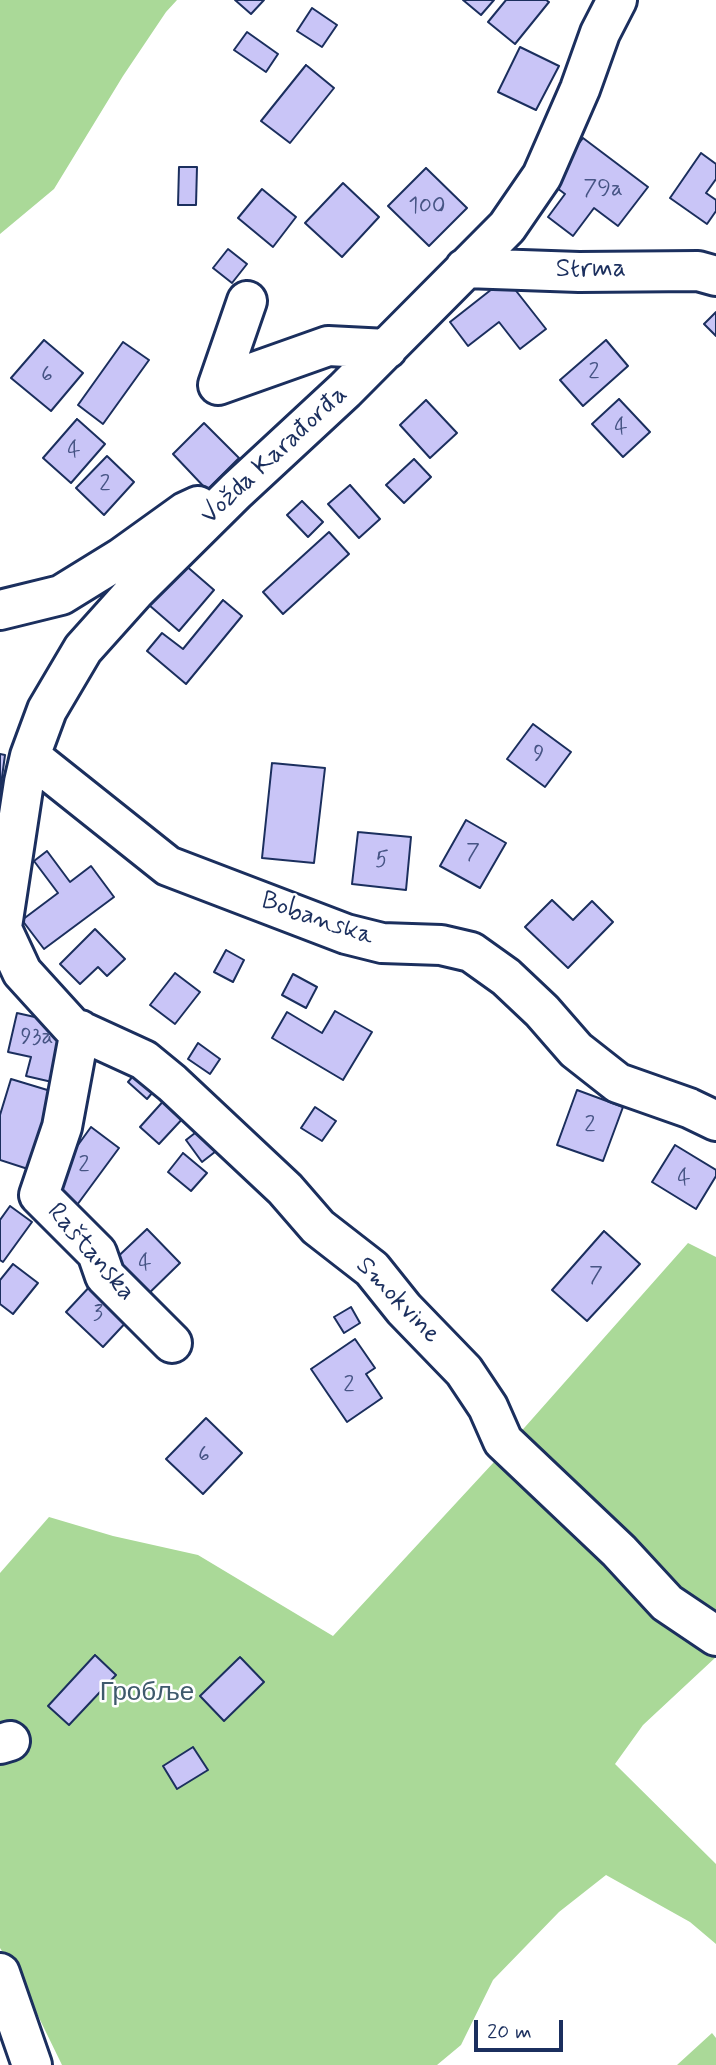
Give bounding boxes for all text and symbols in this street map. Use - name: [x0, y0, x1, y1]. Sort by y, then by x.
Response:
- house number: 79a: [583, 176, 623, 204]
- house number: 100: [408, 193, 446, 221]
- street label: Strma: [556, 255, 626, 287]
- house number: 2: [588, 359, 600, 387]
- house number: 6: [41, 362, 53, 390]
- street label: Vožda Karađorđa: [195, 380, 355, 532]
- house number: 4: [614, 414, 628, 442]
- house number: 4: [67, 437, 81, 465]
- house number: 2: [99, 471, 111, 499]
- house number: 9: [533, 741, 545, 769]
- house number: 7: [466, 840, 480, 868]
- house number: 5: [375, 847, 389, 875]
- street label: Bobanska: [257, 886, 377, 954]
- house number: 93a: [21, 1024, 53, 1052]
- house number: 2: [584, 1112, 596, 1140]
- house number: 2: [78, 1152, 90, 1180]
- house number: 4: [677, 1165, 691, 1193]
- street label: Raštanska: [39, 1198, 141, 1308]
- house number: 4: [138, 1250, 152, 1278]
- street label: Smokvine: [348, 1251, 446, 1351]
- house number: 7: [589, 1263, 603, 1291]
- house number: 3: [93, 1301, 103, 1329]
- house number: 2: [343, 1372, 355, 1400]
- house number: 6: [198, 1442, 210, 1470]
- park label: Гробље: [100, 1679, 194, 1711]
- scale bar: [478, 2006, 567, 2050]
- text: 20 m: [487, 2018, 532, 2046]

